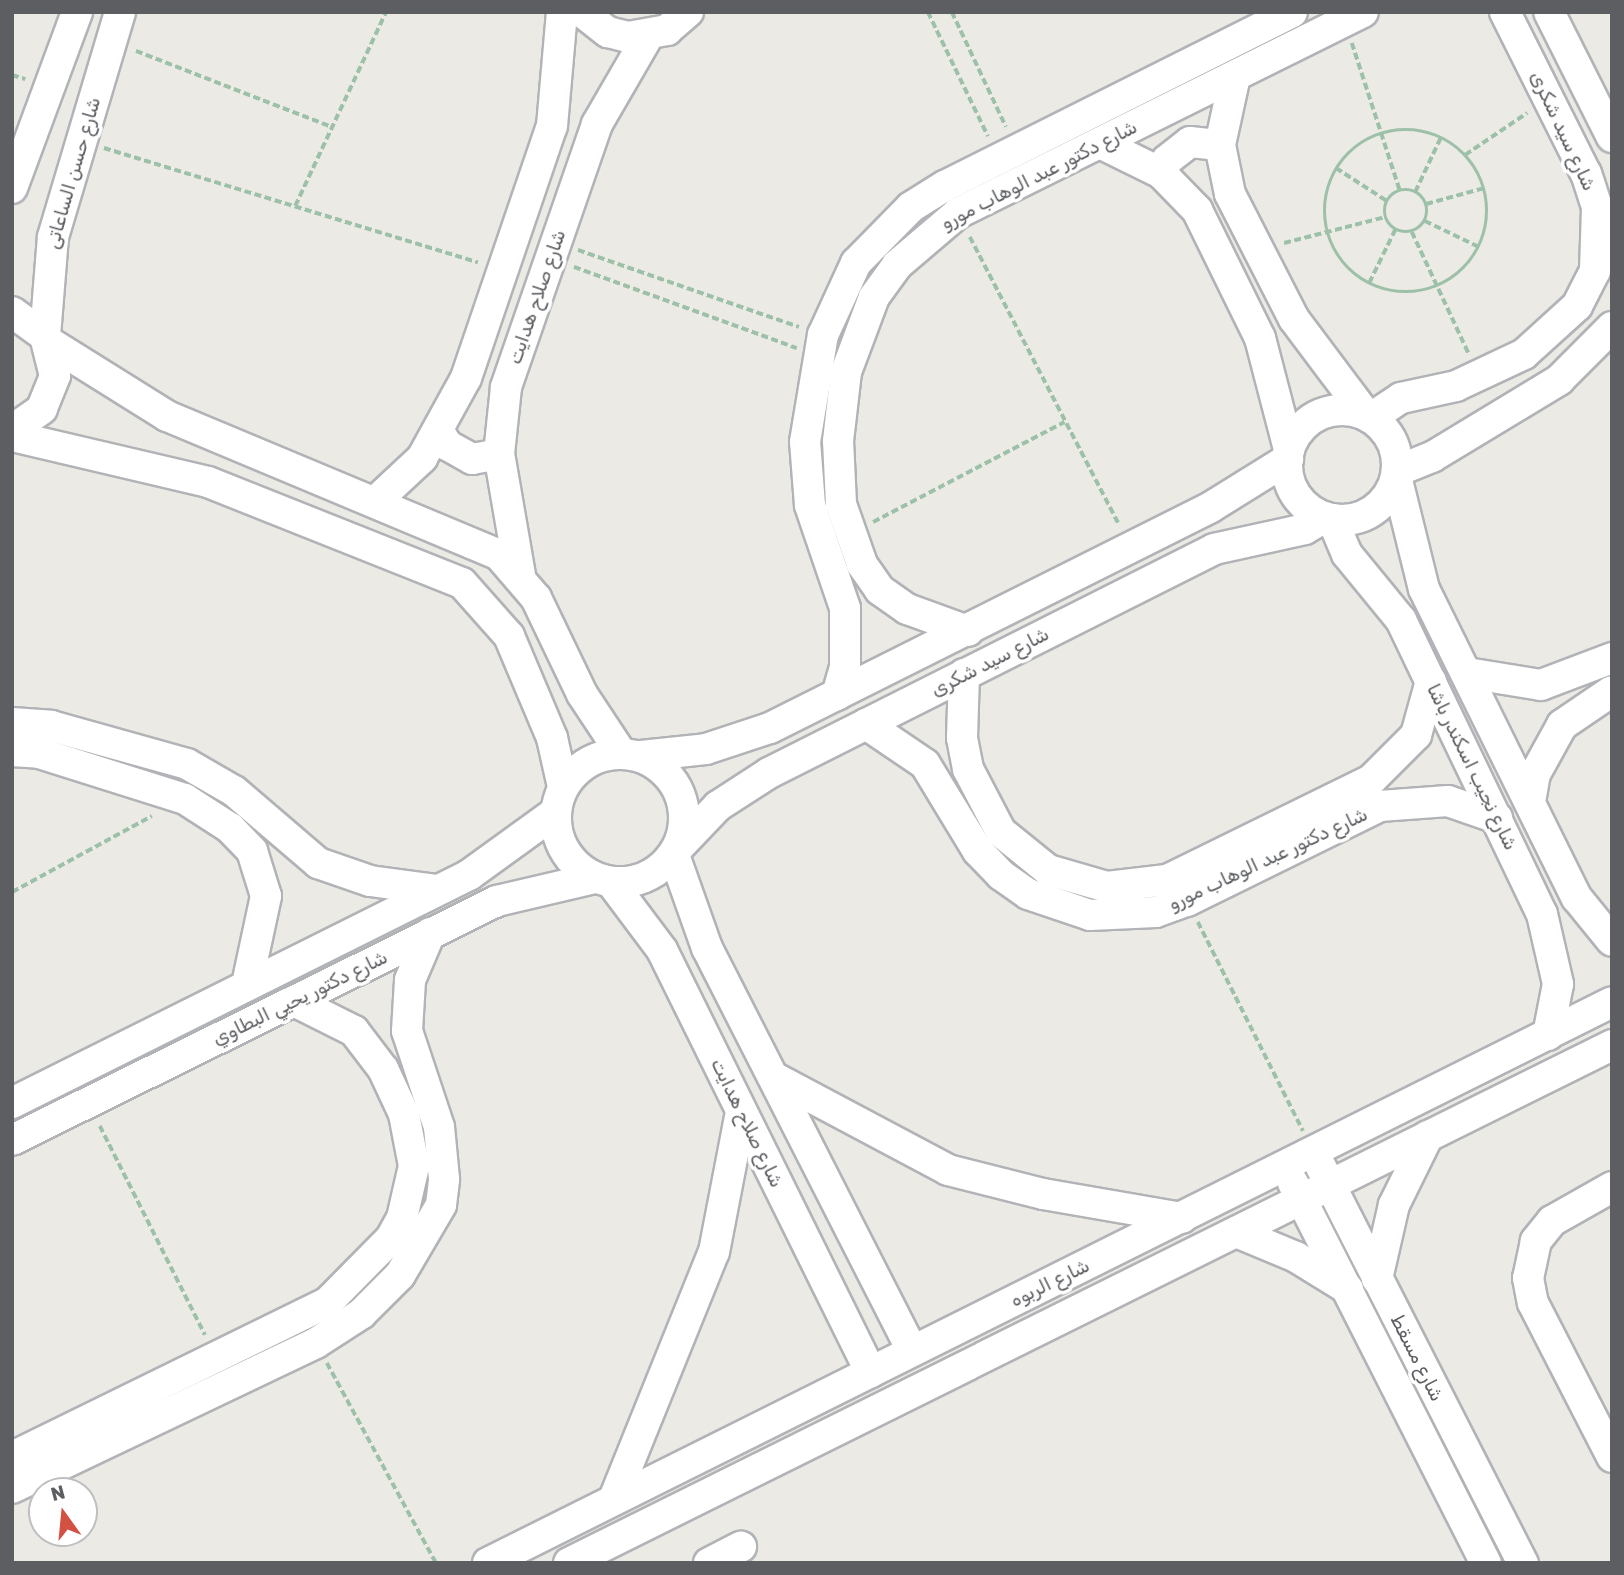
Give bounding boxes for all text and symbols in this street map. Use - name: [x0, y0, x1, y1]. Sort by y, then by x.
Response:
- street label: شارع سيد شكرى: [1525, 67, 1601, 195]
- street label: شارع حسن الساعاتى: [40, 95, 106, 251]
- street label: شارع دكتور عبد الوهاب مورو: [937, 116, 1141, 234]
- street label: شارع صلاح هدايت: [503, 227, 571, 367]
- street label: شارع سيد شكرى: [927, 622, 1053, 702]
- street label: شارع نجيب اسكندر باشا: [1422, 680, 1522, 854]
- street label: شارع دكتور عبد الوهاب مورو: [1165, 803, 1371, 915]
- street label: شارع دكتور يحيي البطاوي: [209, 946, 391, 1050]
- street label: شارع صلاح هدايت: [706, 1055, 788, 1191]
- street label: شارع الربوه: [1007, 1254, 1093, 1312]
- street label: شارع مسقط: [1385, 1311, 1449, 1405]
- north arrow: [28, 1477, 98, 1547]
- text: N: [48, 1480, 68, 1506]

